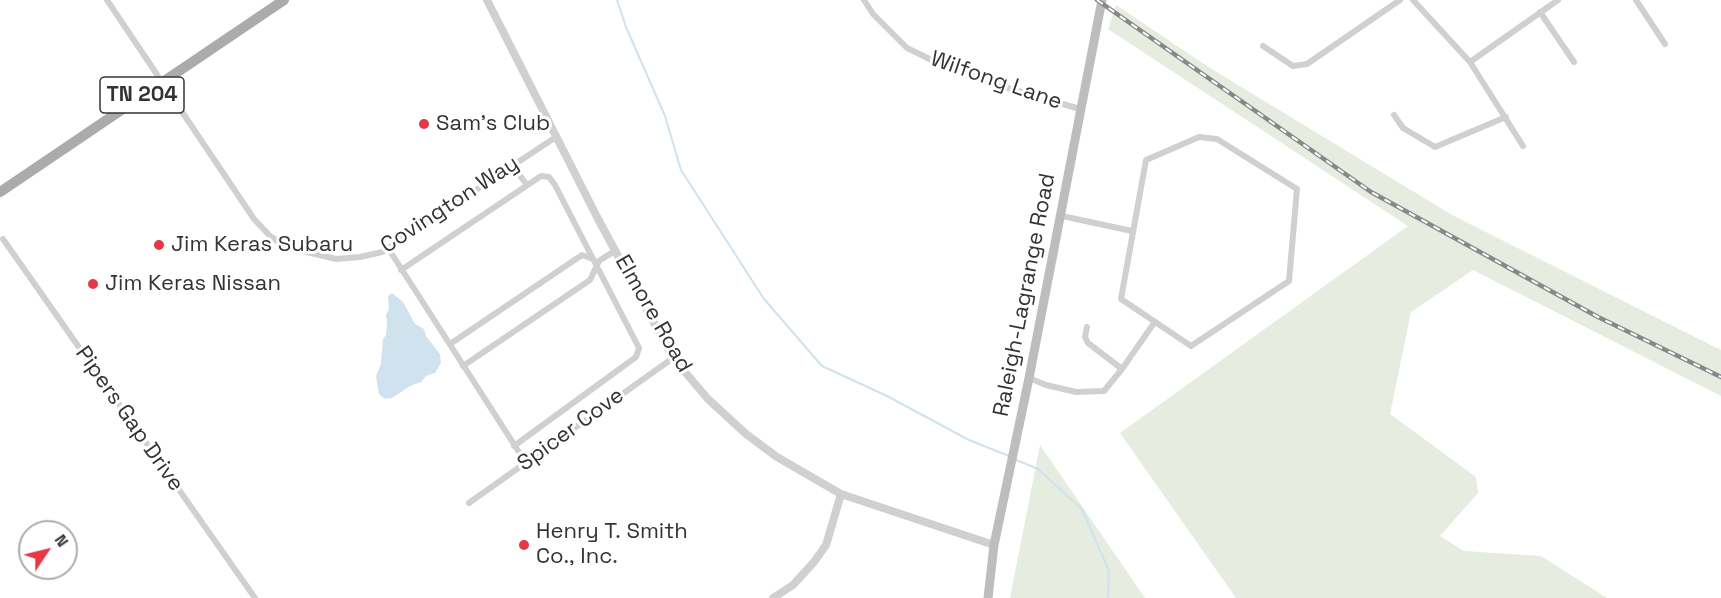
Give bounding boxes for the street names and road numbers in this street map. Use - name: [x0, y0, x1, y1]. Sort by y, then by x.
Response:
- street label: Wilfong Lane: [927, 46, 1065, 116]
- road number: TN 204: [100, 77, 184, 113]
- street label: Covington Way: [376, 151, 524, 259]
- street label: Raleigh-Lagrange Road: [988, 171, 1062, 419]
- street label: Elmore Road: [609, 251, 697, 377]
- street label: Pipers Gap Drive: [69, 341, 189, 497]
- street label: Spicer Cove: [513, 383, 629, 477]

